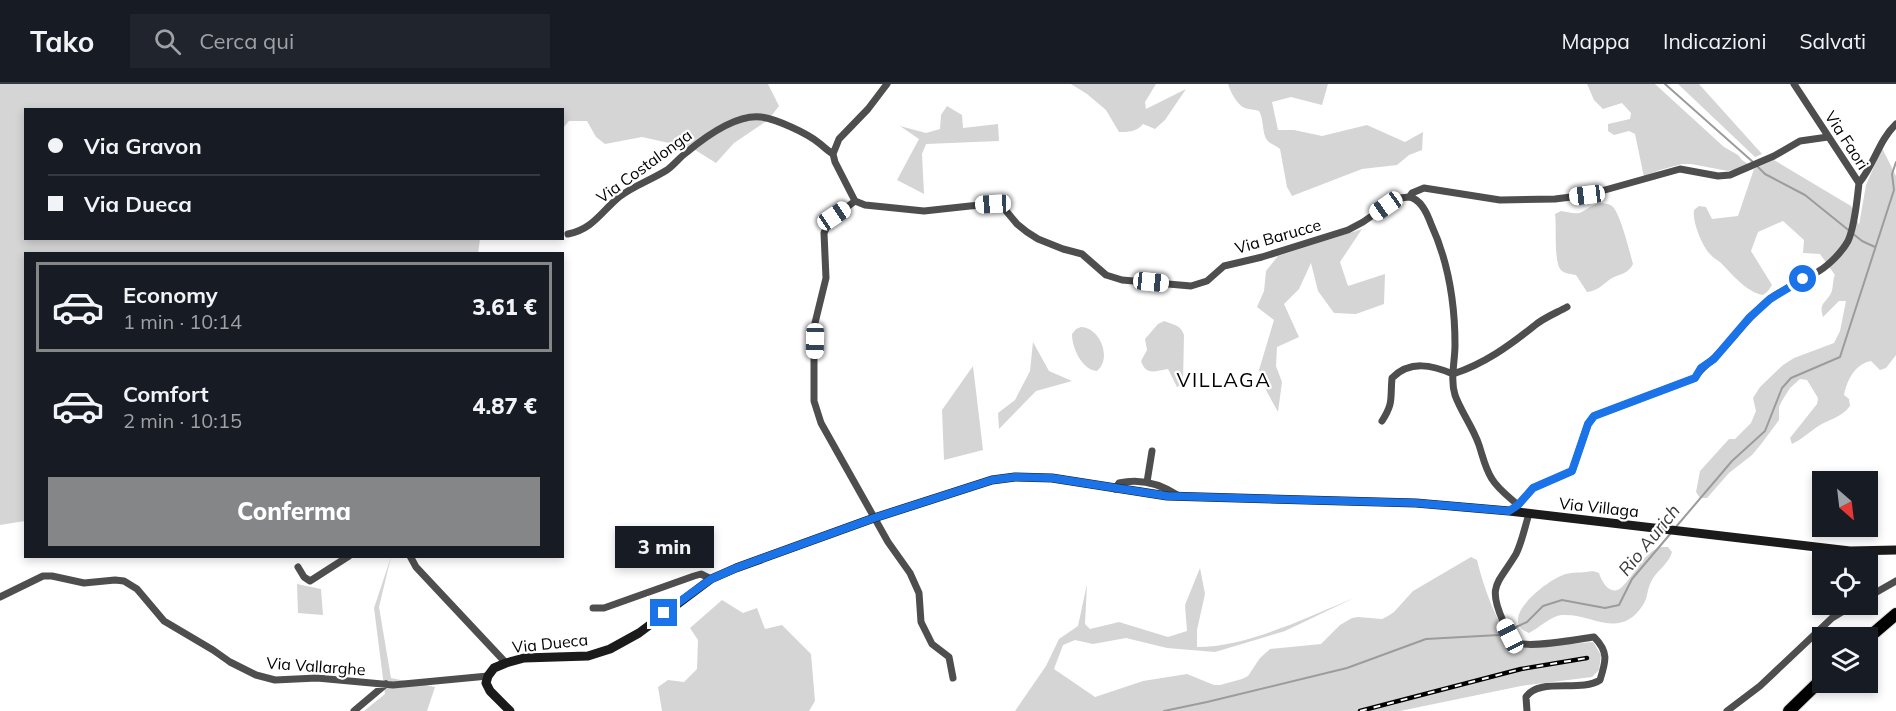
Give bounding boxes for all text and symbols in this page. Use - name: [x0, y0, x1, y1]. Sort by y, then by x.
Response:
- search box: [130, 14, 550, 68]
- text: Tako: [30, 24, 94, 59]
- icon: search: [151, 25, 184, 58]
- text: Cerca qui: [199, 27, 294, 55]
- text: Mappa: [1562, 28, 1630, 54]
- text: Indicazioni: [1663, 28, 1766, 54]
- text: Salvati: [1799, 28, 1866, 54]
- street label: Via Faori: [1821, 107, 1873, 173]
- street label: Via Costalonga: [592, 125, 696, 207]
- text: Via Gravon: [84, 132, 202, 160]
- car: [1568, 184, 1606, 206]
- car: [1366, 188, 1406, 224]
- text: Via Dueca: [84, 190, 192, 218]
- car: [975, 194, 1011, 214]
- car: [814, 198, 854, 234]
- street label: Via Barucce: [1233, 214, 1323, 258]
- route start: [1789, 265, 1816, 292]
- car: [1132, 271, 1170, 293]
- icon: car: [51, 280, 105, 334]
- text: Economy: [123, 281, 218, 309]
- text: 3.61 €: [472, 293, 537, 321]
- text: 1 min · 10:14: [123, 309, 242, 334]
- car: [806, 323, 824, 359]
- district label: VILLAGA: [1177, 367, 1271, 392]
- icon: car: [51, 379, 105, 433]
- text: Comfort: [123, 380, 209, 408]
- text: 4.87 €: [472, 392, 537, 420]
- text: 2 min · 10:15: [123, 408, 242, 433]
- north arrow: [1812, 471, 1878, 537]
- map controls: [1812, 471, 1878, 693]
- button: Conferma: [48, 477, 540, 546]
- street label: Via Villaga: [1558, 493, 1640, 521]
- water label: Rio Aurich: [1613, 499, 1685, 581]
- callout: 3 min: [614, 526, 714, 568]
- text: 3 min: [638, 534, 691, 559]
- button: locate: [1812, 549, 1878, 615]
- route end: [650, 599, 677, 626]
- car: [1494, 616, 1526, 656]
- button: layers: [1812, 627, 1878, 693]
- street label: Via Dueca: [511, 629, 589, 657]
- street label: Via Vallarghe: [266, 653, 366, 679]

